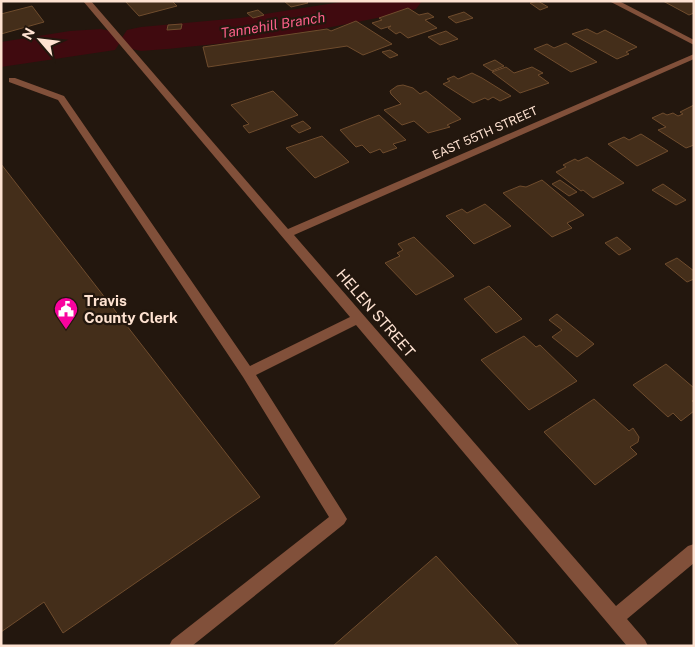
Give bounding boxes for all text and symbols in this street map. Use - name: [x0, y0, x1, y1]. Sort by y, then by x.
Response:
- water label: Tannehill Branch: [220, 9, 326, 41]
- north arrow: [15, 15, 65, 65]
- text: N: [19, 25, 38, 42]
- street label: EAST 55TH STREET: [430, 104, 540, 162]
- street label: HELEN STREET: [333, 266, 419, 360]
- place label: Travis County Clerk: [84, 292, 178, 326]
- public building icon: Travis County Clerk: [53, 296, 79, 330]

